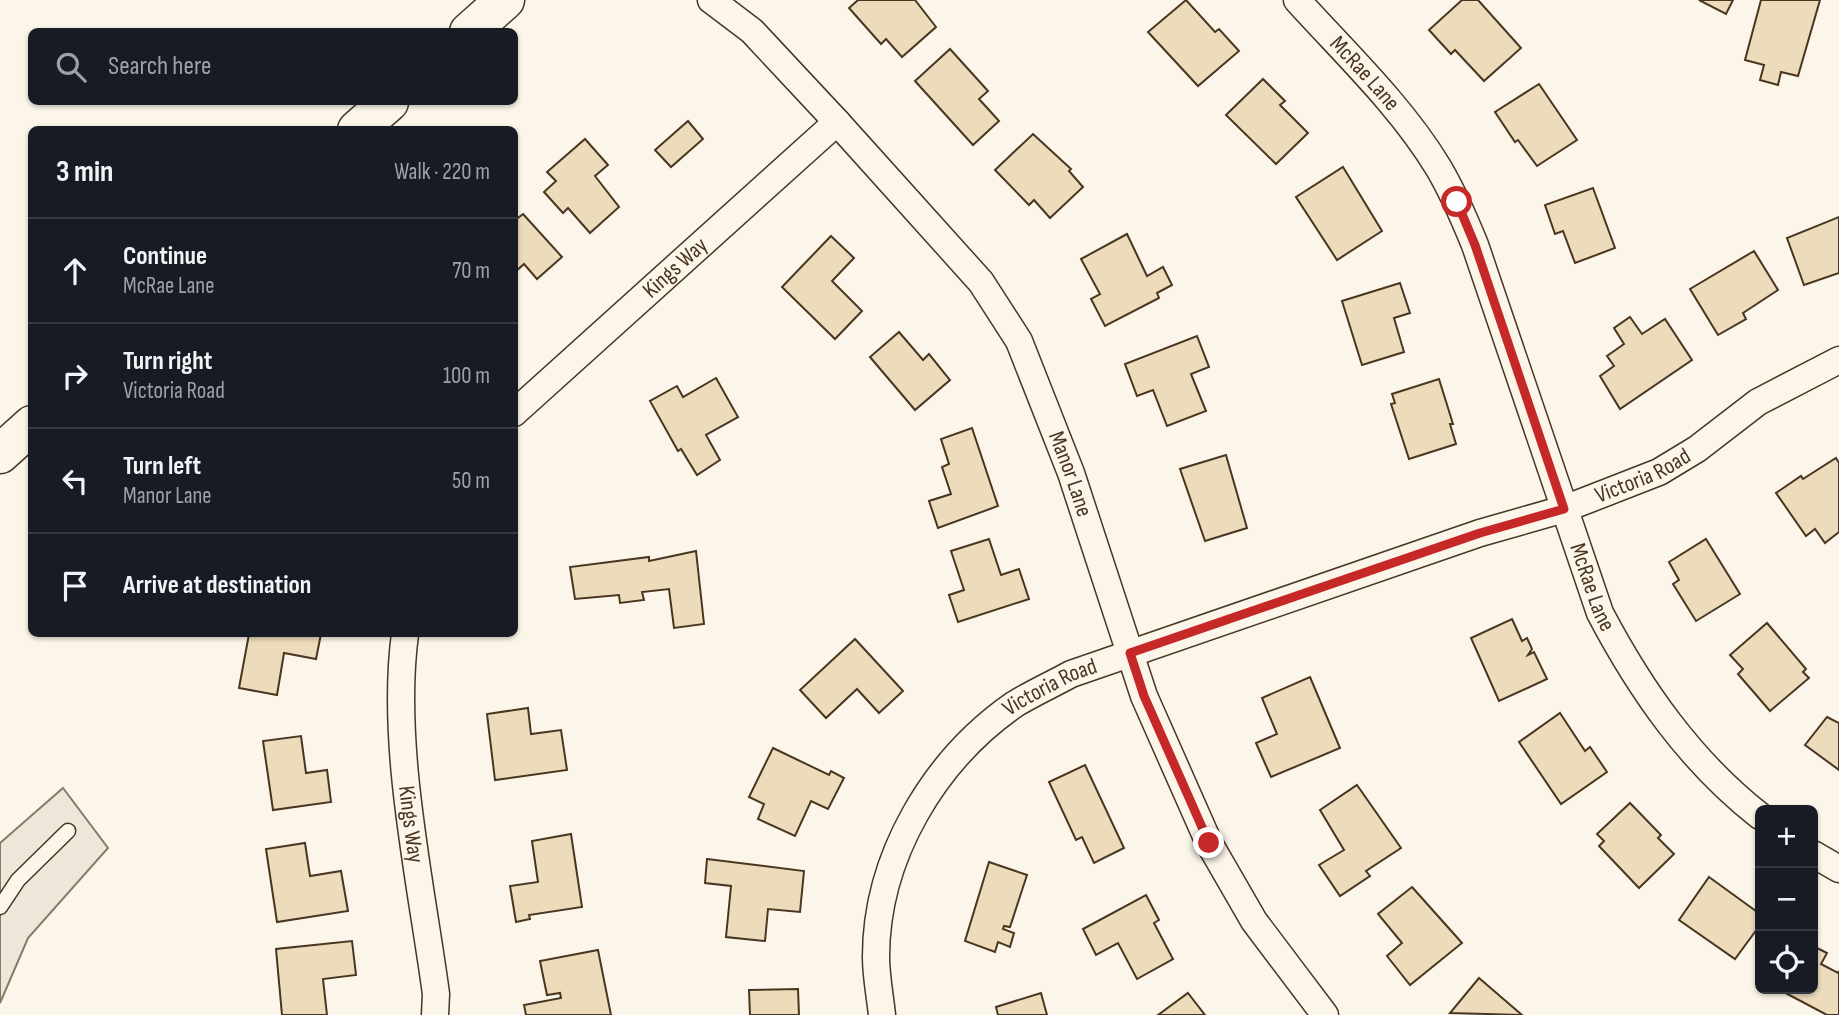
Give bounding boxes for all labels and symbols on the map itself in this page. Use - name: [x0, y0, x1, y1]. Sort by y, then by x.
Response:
- street label: McRae Lane: [1324, 30, 1406, 117]
- route start: [1441, 186, 1472, 217]
- street label: Kings Way: [637, 231, 714, 304]
- street label: Manor Lane: [1042, 427, 1098, 520]
- street label: Victoria Road: [1591, 442, 1696, 510]
- street label: McRae Lane: [1563, 540, 1621, 636]
- street label: Victoria Road: [997, 652, 1100, 722]
- street label: Kings Way: [392, 784, 430, 865]
- route end: [1193, 827, 1224, 858]

